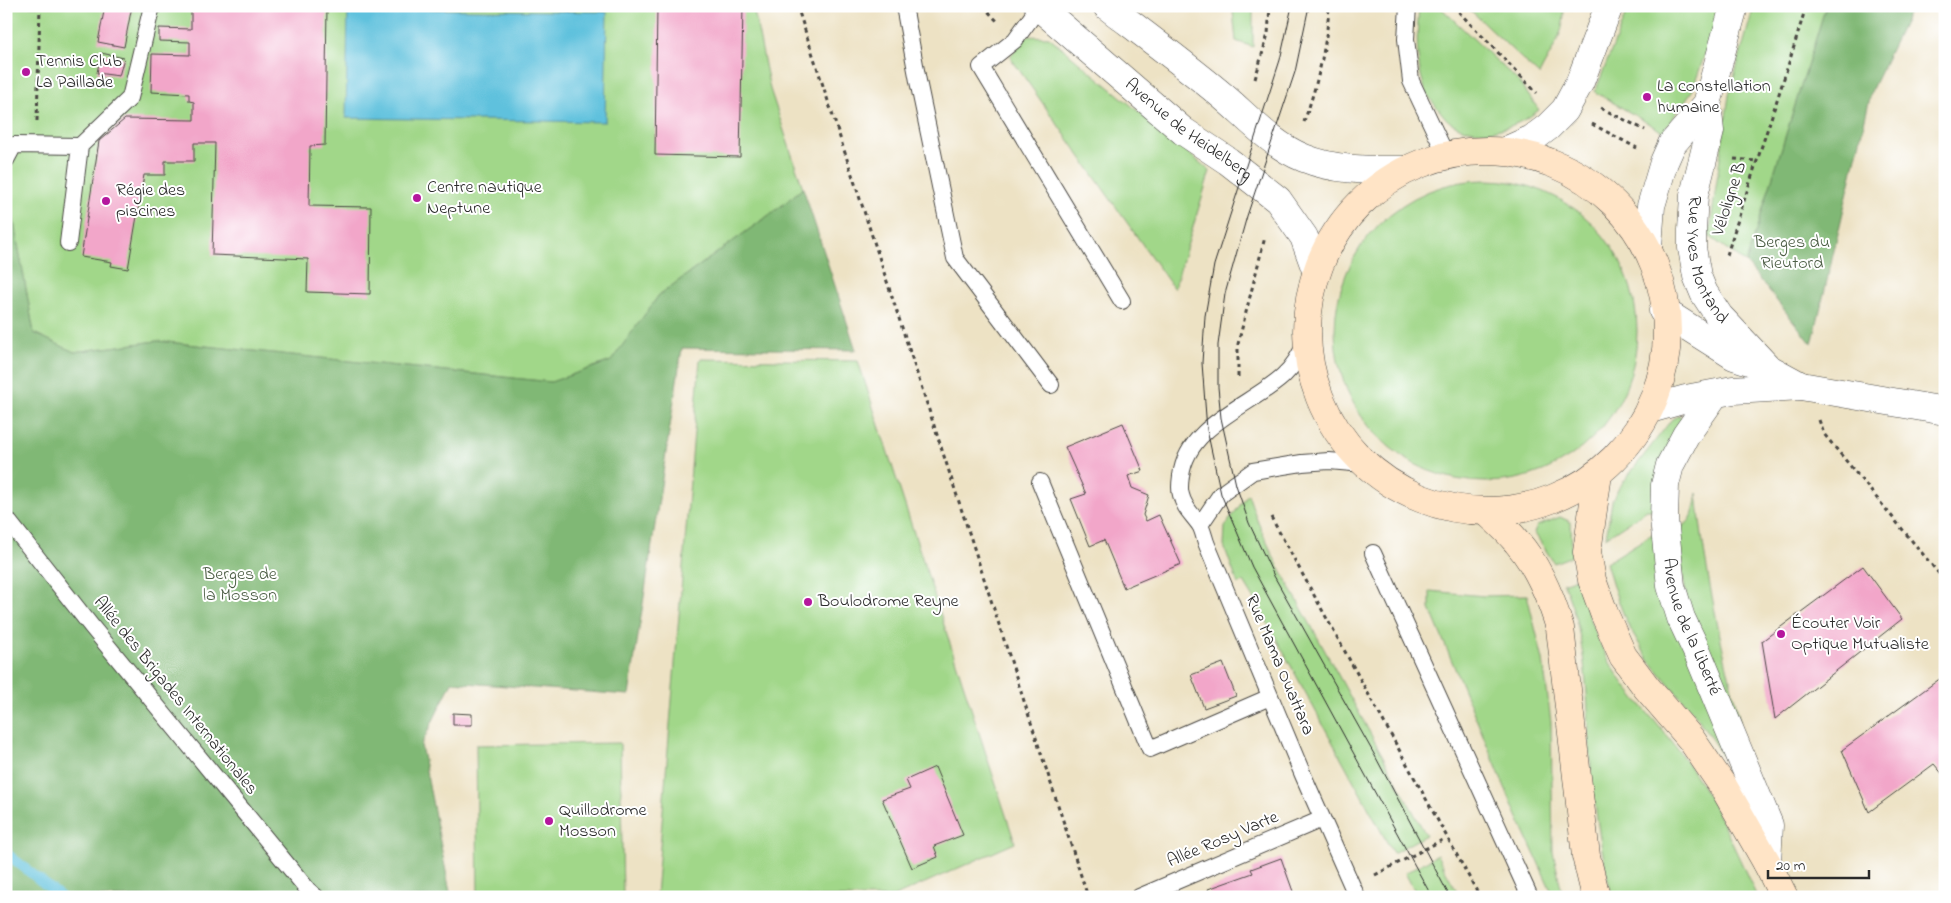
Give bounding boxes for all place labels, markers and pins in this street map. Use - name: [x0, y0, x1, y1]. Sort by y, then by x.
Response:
- place label: Tennis Club La Paillade: [36, 49, 122, 96]
- marker: Tennis Club La Paillade: [20, 66, 32, 78]
- place label: La constellation humaine: [1657, 74, 1771, 121]
- marker: La constellation humaine: [1641, 91, 1653, 103]
- place label: Centre nautique Neptune: [427, 175, 543, 222]
- place label: Régie des piscines: [116, 178, 185, 225]
- marker: Centre nautique Neptune: [411, 192, 423, 204]
- marker: Régie des piscines: [100, 195, 112, 207]
- place label: Boulodrome Reyne: [817, 589, 960, 615]
- marker: Boulodrome Reyne: [802, 596, 814, 608]
- place label: Écouter Voir Optique Mutualiste: [1791, 611, 1930, 658]
- marker: Écouter Voir Optique Mutualiste: [1775, 628, 1787, 640]
- place label: Quillodrome Mosson: [559, 798, 647, 845]
- marker: Quillodrome Mosson: [543, 815, 555, 827]

